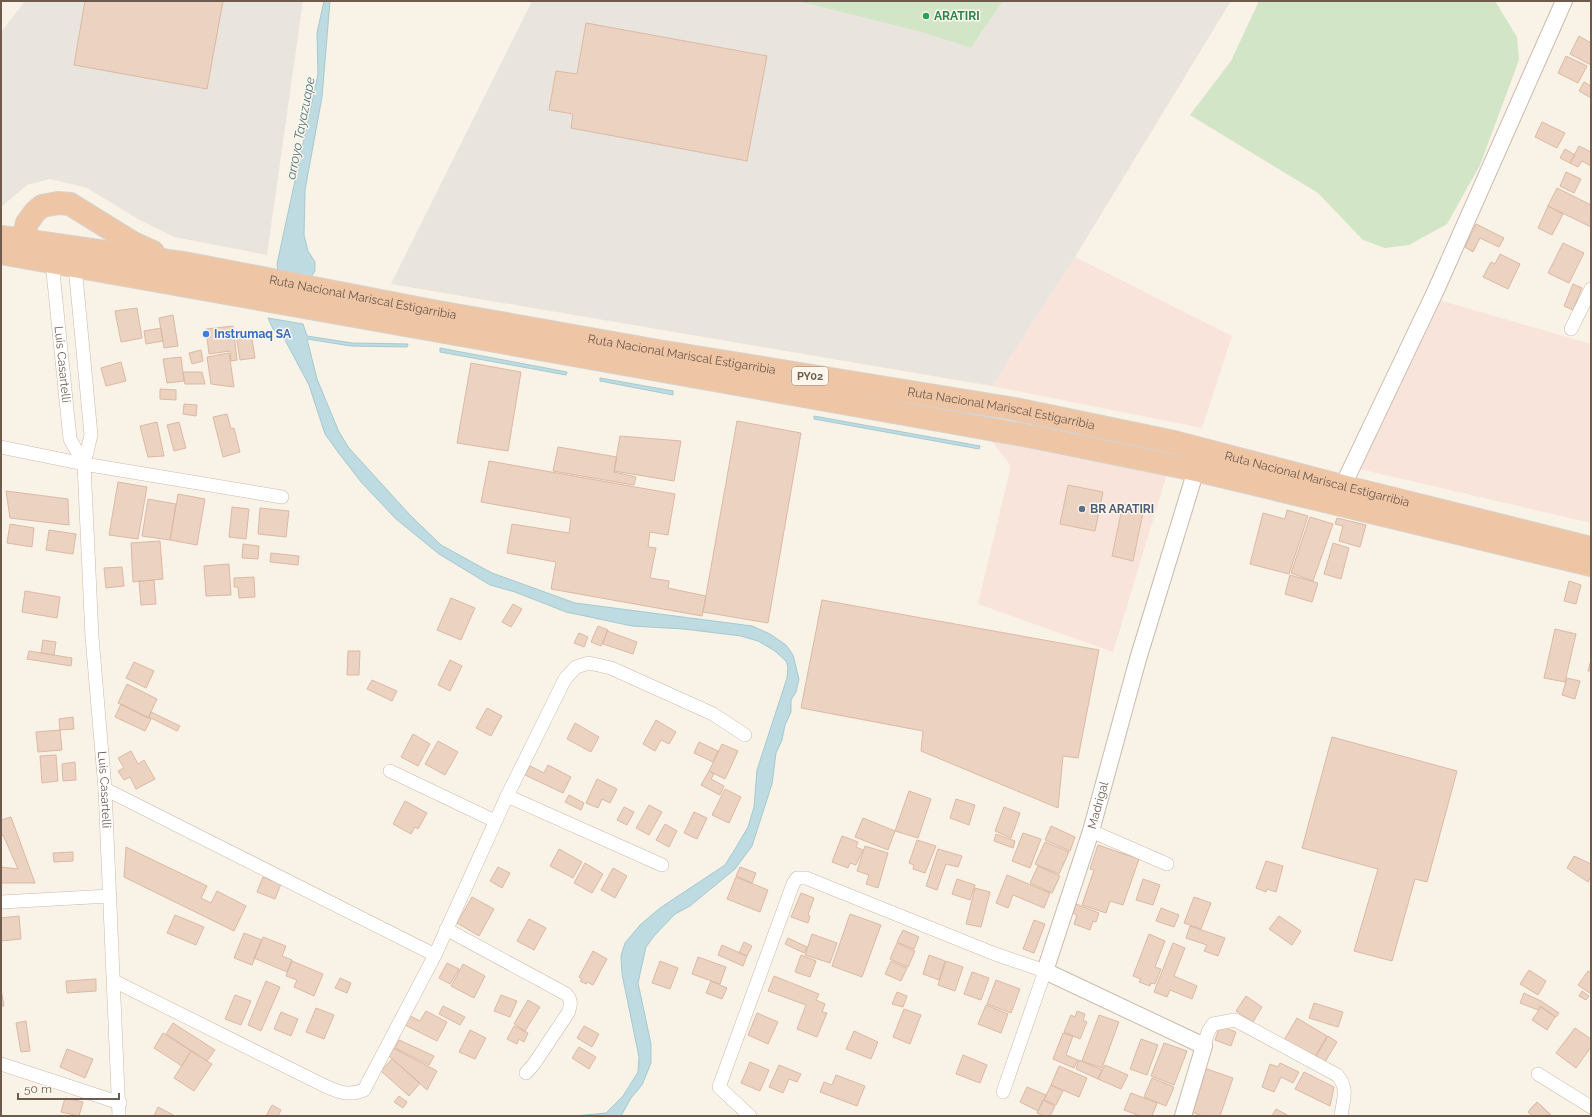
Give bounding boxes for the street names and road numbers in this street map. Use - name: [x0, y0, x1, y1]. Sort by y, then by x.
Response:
- street label: Ruta Nacional Mariscal Estigarribia: [268, 273, 458, 322]
- street label: Luis Casartelli: [52, 325, 73, 404]
- street label: Ruta Nacional Mariscal Estigarribia: [587, 332, 777, 377]
- road number: PY02: [792, 367, 828, 385]
- street label: Ruta Nacional Mariscal Estigarribia: [907, 385, 1096, 432]
- street label: Ruta Nacional Mariscal Estigarribia: [1223, 449, 1411, 510]
- street label: Luis Casartelli: [95, 751, 114, 828]
- street label: Madrigal: [1085, 779, 1111, 830]

